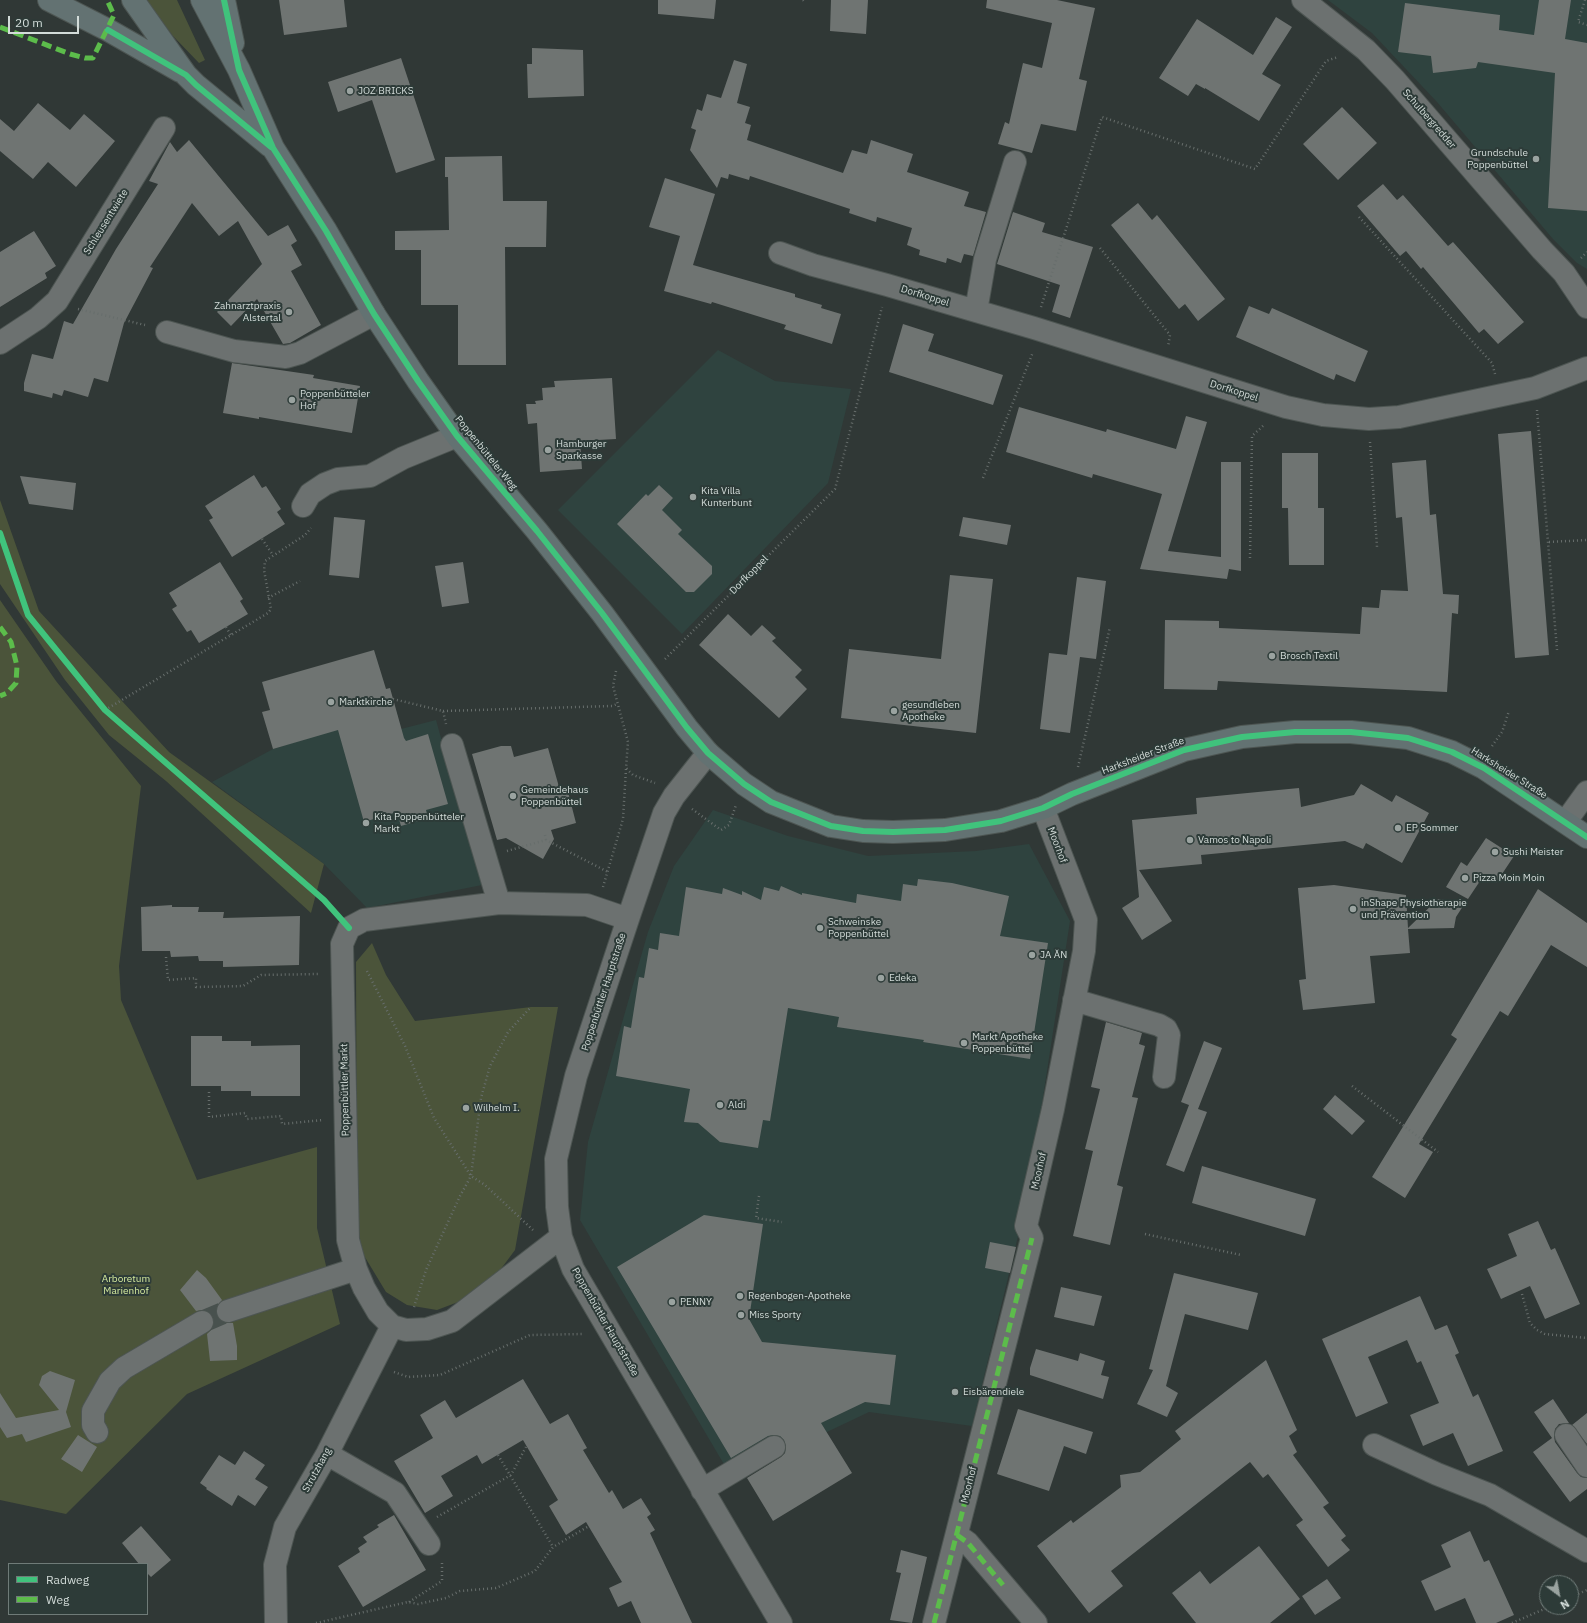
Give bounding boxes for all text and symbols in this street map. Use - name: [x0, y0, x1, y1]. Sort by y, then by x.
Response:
- scale bar: [10, 8, 81, 34]
- text: 20 m: [15, 15, 43, 30]
- place label: JOZ BRICKS: [358, 85, 413, 97]
- marker: JOZ BRICKS: [345, 86, 355, 96]
- street label: Schulbergredder: [1400, 87, 1458, 151]
- place label: Grundschule Poppenbüttel: [1467, 147, 1528, 170]
- marker: Grundschule Poppenbüttel: [1531, 154, 1541, 164]
- street label: Schleusentwiete: [81, 187, 131, 257]
- street label: Dorfkoppel: [899, 283, 951, 309]
- place label: Zahnarztpraxis Alstertal: [214, 300, 281, 324]
- marker: Zahnarztpraxis Alstertal: [284, 307, 294, 317]
- street label: Dorfkoppel: [1208, 378, 1260, 404]
- place label: Poppenbütteler Hof: [300, 388, 370, 412]
- marker: Poppenbütteler Hof: [287, 395, 297, 405]
- street label: Poppenbütteler Weg: [452, 414, 520, 492]
- place label: Hamburger Sparkasse: [556, 438, 606, 462]
- marker: Hamburger Sparkasse: [543, 445, 553, 455]
- place label: Kita Villa Kunterbunt: [701, 485, 752, 508]
- marker: Kita Villa Kunterbunt: [688, 492, 698, 502]
- street label: Dorfkoppel: [727, 553, 771, 597]
- place label: Brosch Textil: [1280, 650, 1338, 662]
- marker: Brosch Textil: [1267, 651, 1277, 661]
- place label: Marktkirche: [339, 696, 392, 708]
- marker: Marktkirche: [326, 697, 336, 707]
- place label: gesundleben Apotheke: [902, 699, 960, 722]
- marker: gesundleben Apotheke: [889, 706, 899, 716]
- street label: Harksheider Straße: [1100, 735, 1186, 777]
- street label: Harksheider Straße: [1469, 745, 1549, 801]
- place label: Gemeindehaus Poppenbüttel: [521, 784, 589, 808]
- marker: Gemeindehaus Poppenbüttel: [508, 791, 518, 801]
- place label: Kita Poppenbütteler Markt: [374, 811, 464, 834]
- marker: Kita Poppenbütteler Markt: [361, 818, 371, 828]
- place label: EP Sommer: [1406, 822, 1458, 834]
- marker: EP Sommer: [1393, 823, 1403, 833]
- street label: Moorhof: [1045, 825, 1069, 865]
- place label: Vamos to Napoli: [1198, 834, 1271, 846]
- marker: Vamos to Napoli: [1185, 835, 1195, 845]
- place label: Sushi Meister: [1503, 846, 1563, 858]
- marker: Sushi Meister: [1490, 847, 1500, 857]
- place label: Pizza Moin Moin: [1473, 872, 1545, 884]
- marker: Pizza Moin Moin: [1460, 873, 1470, 883]
- place label: inShape Physiotherapie und Prävention: [1361, 897, 1467, 920]
- marker: inShape Physiotherapie und Prävention: [1348, 904, 1358, 914]
- place label: Schweinske Poppenbüttel: [828, 916, 889, 940]
- marker: Schweinske Poppenbüttel: [815, 923, 825, 933]
- street label: Poppenbüttler Hauptstraße: [579, 931, 629, 1053]
- place label: JA ĂN: [1040, 949, 1067, 961]
- marker: JA ĂN: [1027, 950, 1037, 960]
- place label: Edeka: [889, 972, 917, 984]
- marker: Edeka: [876, 973, 886, 983]
- place label: Markt Apotheke Poppenbüttel: [972, 1031, 1043, 1054]
- marker: Markt Apotheke Poppenbüttel: [959, 1038, 969, 1048]
- street label: Poppenbüttler Markt: [338, 1044, 352, 1136]
- place label: Aldi: [728, 1099, 745, 1111]
- marker: Aldi: [715, 1100, 725, 1110]
- place label: Wilhelm I.: [474, 1102, 520, 1114]
- marker: Wilhelm I.: [461, 1103, 471, 1113]
- street label: Moorhof: [1029, 1151, 1049, 1191]
- street label: Poppenbüttler Hauptstraße: [569, 1266, 641, 1378]
- park label: Arboretum Marienhof: [102, 1273, 150, 1296]
- place label: Regenbogen-Apotheke: [748, 1290, 851, 1302]
- marker: Regenbogen-Apotheke: [735, 1291, 745, 1301]
- place label: PENNY: [680, 1296, 712, 1308]
- marker: PENNY: [667, 1297, 677, 1307]
- place label: Miss Sporty: [749, 1309, 801, 1321]
- marker: Miss Sporty: [736, 1310, 746, 1320]
- place label: Eisbärendiele: [963, 1386, 1024, 1398]
- marker: Eisbärendiele: [950, 1387, 960, 1397]
- street label: Strutzhang: [300, 1446, 334, 1494]
- street label: Moorhof: [959, 1465, 979, 1505]
- legend: [8, 1563, 148, 1615]
- text: Radweg: [46, 1572, 89, 1587]
- north arrow: [1539, 1575, 1579, 1615]
- text: Weg: [46, 1592, 69, 1607]
- text: N: [1558, 1596, 1572, 1612]

